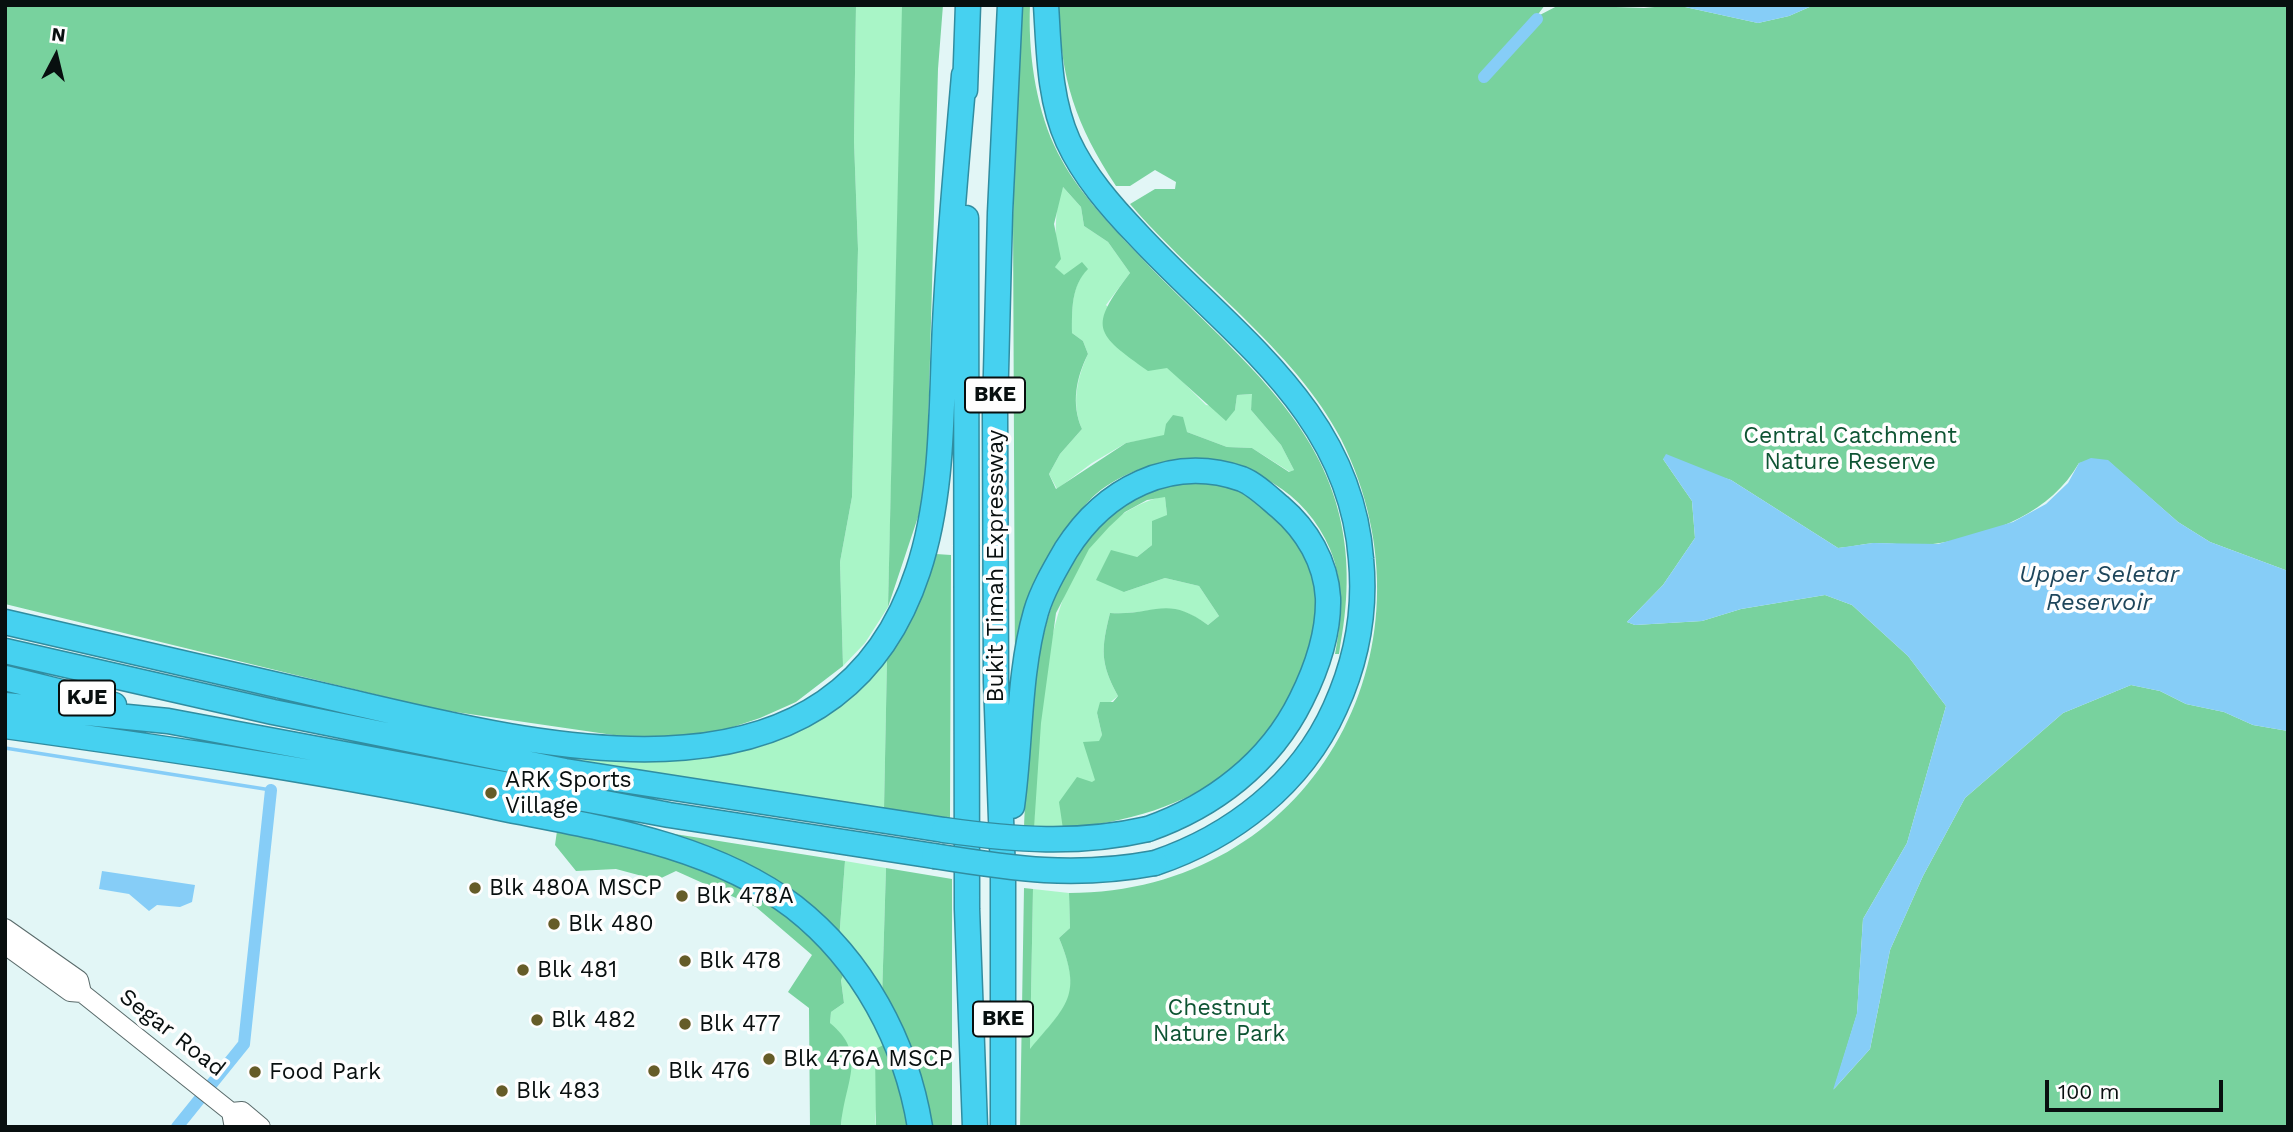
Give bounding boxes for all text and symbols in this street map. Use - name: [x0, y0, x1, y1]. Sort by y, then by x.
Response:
- north arrow: [21, 21, 91, 91]
- text: N: [50, 22, 67, 47]
- road number: BKE: [965, 378, 1025, 412]
- park label: Central Catchment Nature Reserve: [1743, 422, 1957, 476]
- street label: Bukit Timah Expressway: [982, 430, 1010, 702]
- water label: Upper Seletar Reservoir: [2019, 561, 2179, 617]
- road number: KJE: [59, 680, 115, 716]
- place label: ARK Sports Village: [505, 766, 632, 820]
- marker: ARK Sports Village: [483, 785, 499, 801]
- place label: Blk 480A MSCP: [489, 874, 662, 902]
- marker: Blk 480A MSCP: [467, 880, 483, 896]
- place label: Blk 478A: [696, 882, 794, 910]
- marker: Blk 478A: [674, 888, 690, 904]
- place label: Blk 480: [568, 910, 653, 938]
- marker: Blk 480: [546, 916, 562, 932]
- place label: Blk 478: [699, 947, 781, 975]
- marker: Blk 478: [677, 953, 693, 969]
- place label: Blk 481: [537, 956, 617, 984]
- marker: Blk 481: [515, 962, 531, 978]
- street label: Segar Road: [114, 983, 230, 1083]
- park label: Chestnut Nature Park: [1153, 994, 1285, 1048]
- road number: BKE: [973, 1002, 1033, 1036]
- place label: Blk 482: [551, 1006, 636, 1034]
- place label: Blk 477: [699, 1010, 781, 1038]
- marker: Blk 482: [529, 1012, 545, 1028]
- marker: Blk 477: [677, 1016, 693, 1032]
- place label: Blk 476A MSCP: [783, 1045, 952, 1073]
- marker: Blk 476A MSCP: [761, 1051, 777, 1067]
- place label: Blk 476: [668, 1057, 750, 1085]
- place label: Food Park: [269, 1058, 381, 1086]
- marker: Blk 476: [646, 1063, 662, 1079]
- marker: Food Park: [247, 1064, 263, 1080]
- scale bar: [2048, 1066, 2226, 1110]
- place label: Blk 483: [516, 1077, 600, 1105]
- text: 100 m: [2058, 1079, 2120, 1104]
- marker: Blk 483: [494, 1083, 510, 1099]

